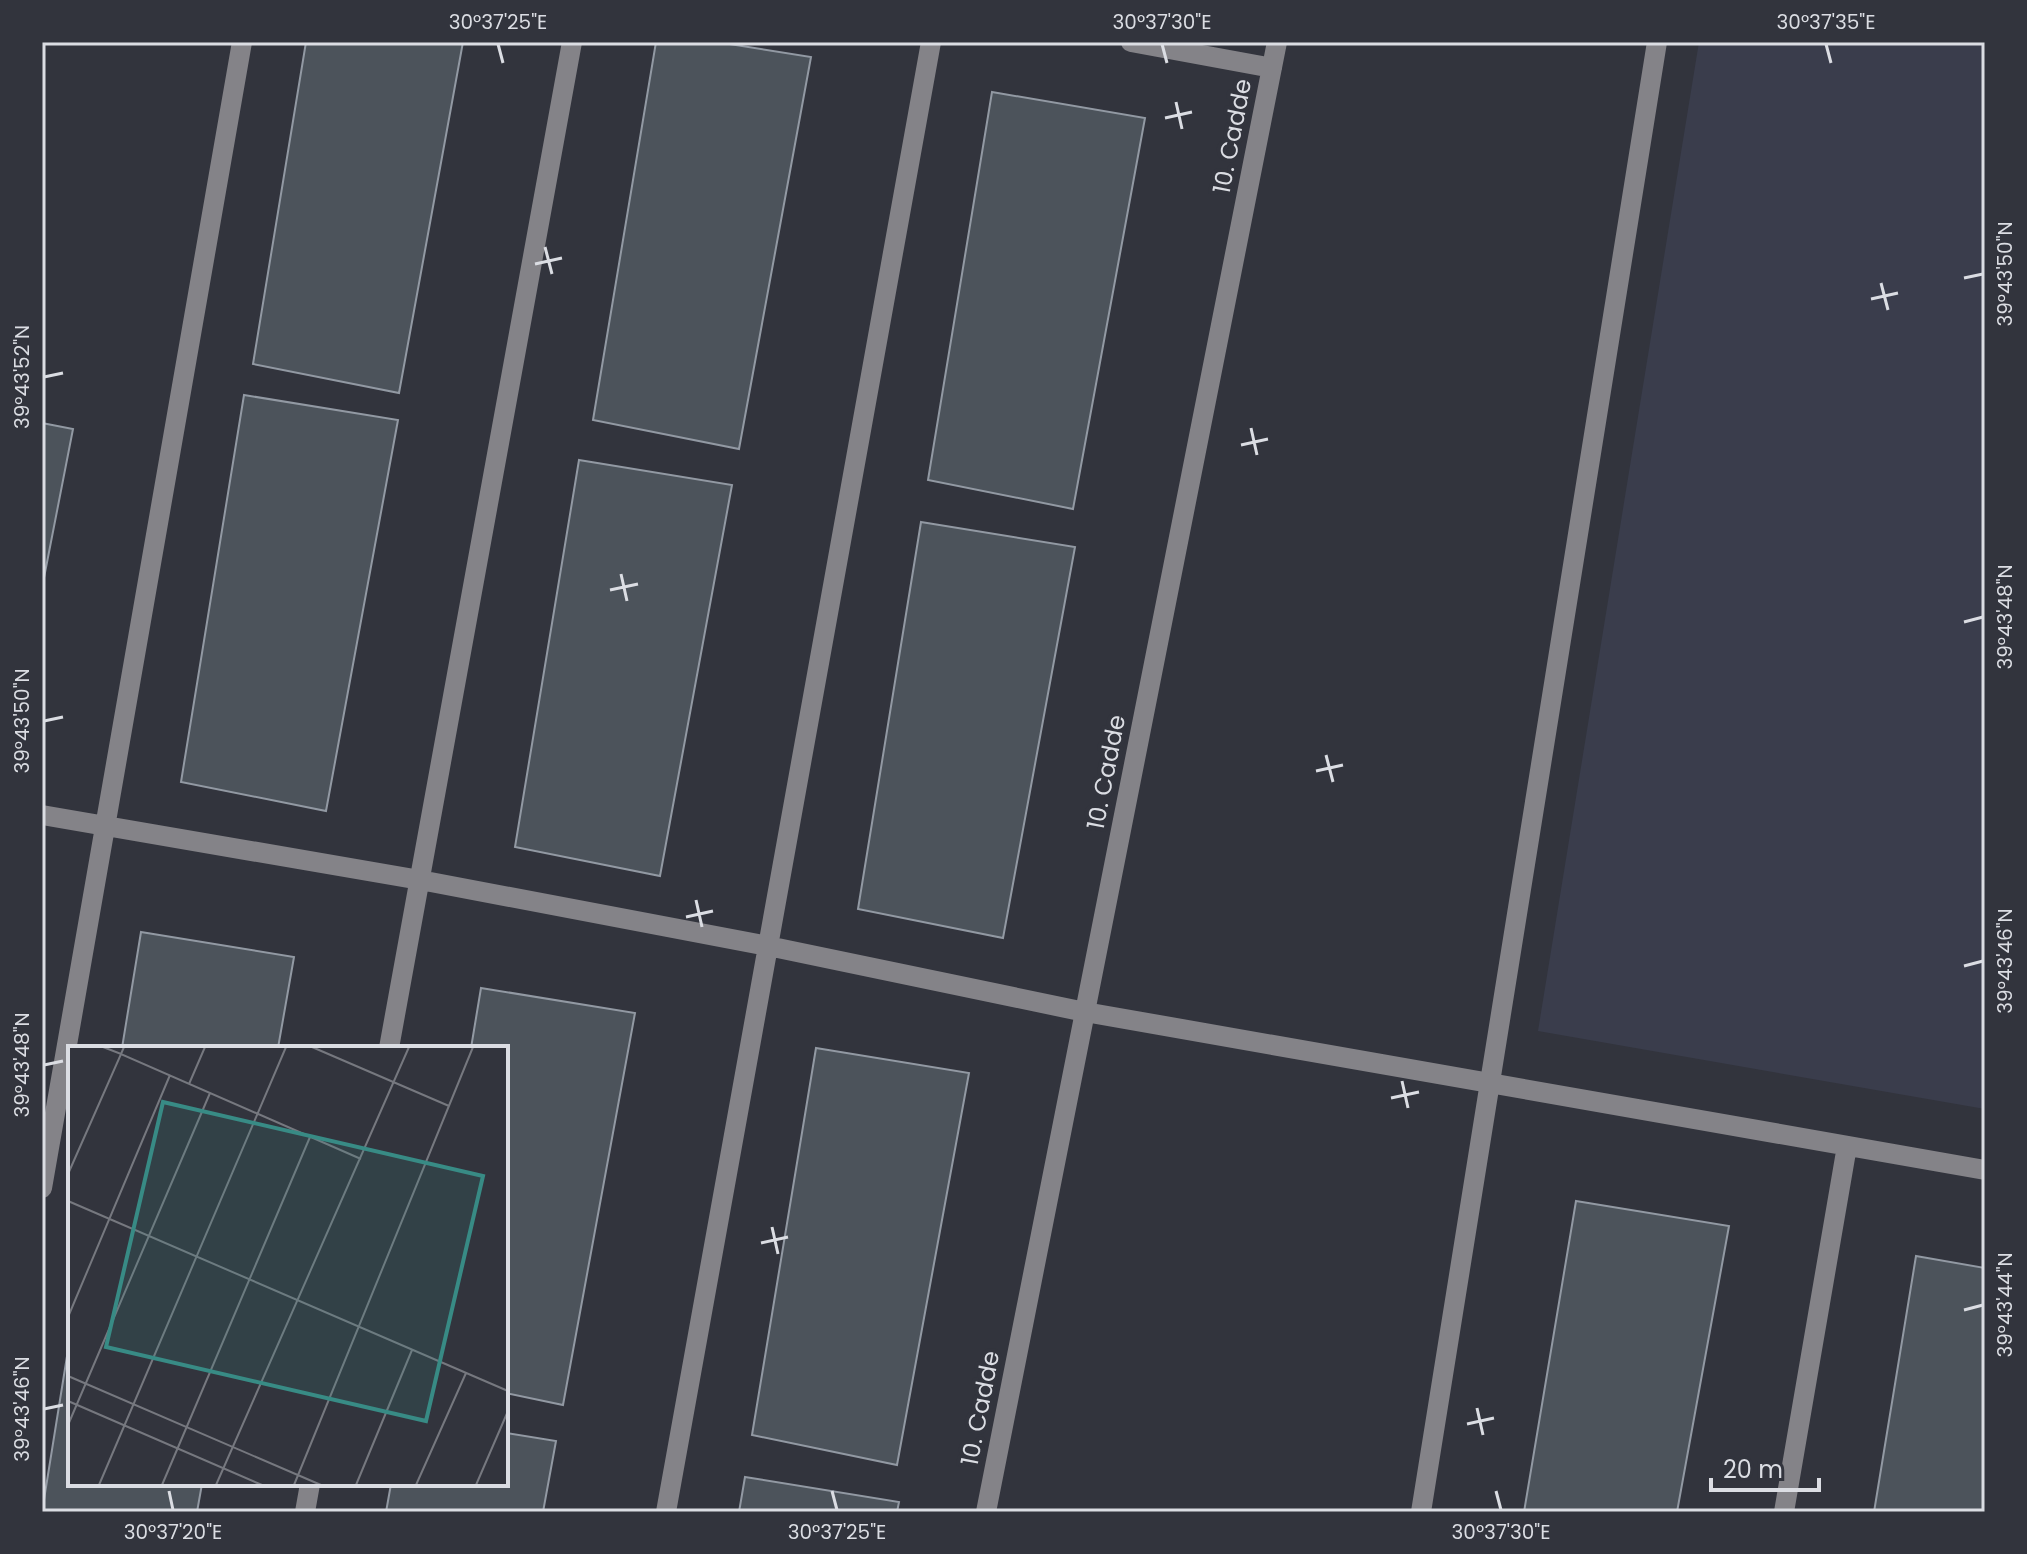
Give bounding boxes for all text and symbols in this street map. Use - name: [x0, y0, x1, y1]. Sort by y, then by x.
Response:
- text: 30°37'25"E: [449, 8, 547, 36]
- text: 30°37'30"E: [1113, 8, 1211, 36]
- text: 30°37'35"E: [1777, 8, 1875, 36]
- street label: 10. Cadde: [1205, 76, 1259, 196]
- text: 39°43'50"N: [1991, 221, 2019, 327]
- text: 39°43'52"N: [8, 325, 36, 429]
- text: 39°43'48"N: [1991, 564, 2019, 670]
- text: 39°43'50"N: [8, 668, 36, 774]
- street label: 10. Cadde: [1079, 712, 1133, 832]
- text: 39°43'46"N: [1991, 908, 2019, 1014]
- text: 39°43'48"N: [8, 1012, 36, 1118]
- inset map: [68, 1046, 508, 1486]
- text: 39°43'44"N: [1991, 1252, 2019, 1358]
- street label: 10. Cadde: [953, 1348, 1007, 1468]
- text: 39°43'46"N: [8, 1356, 36, 1462]
- scale bar: [1711, 1442, 1819, 1492]
- text: 20 m: [1723, 1453, 1783, 1486]
- text: 30°37'20"E: [124, 1518, 222, 1546]
- text: 30°37'25"E: [788, 1518, 886, 1546]
- text: 30°37'30"E: [1452, 1518, 1550, 1546]

